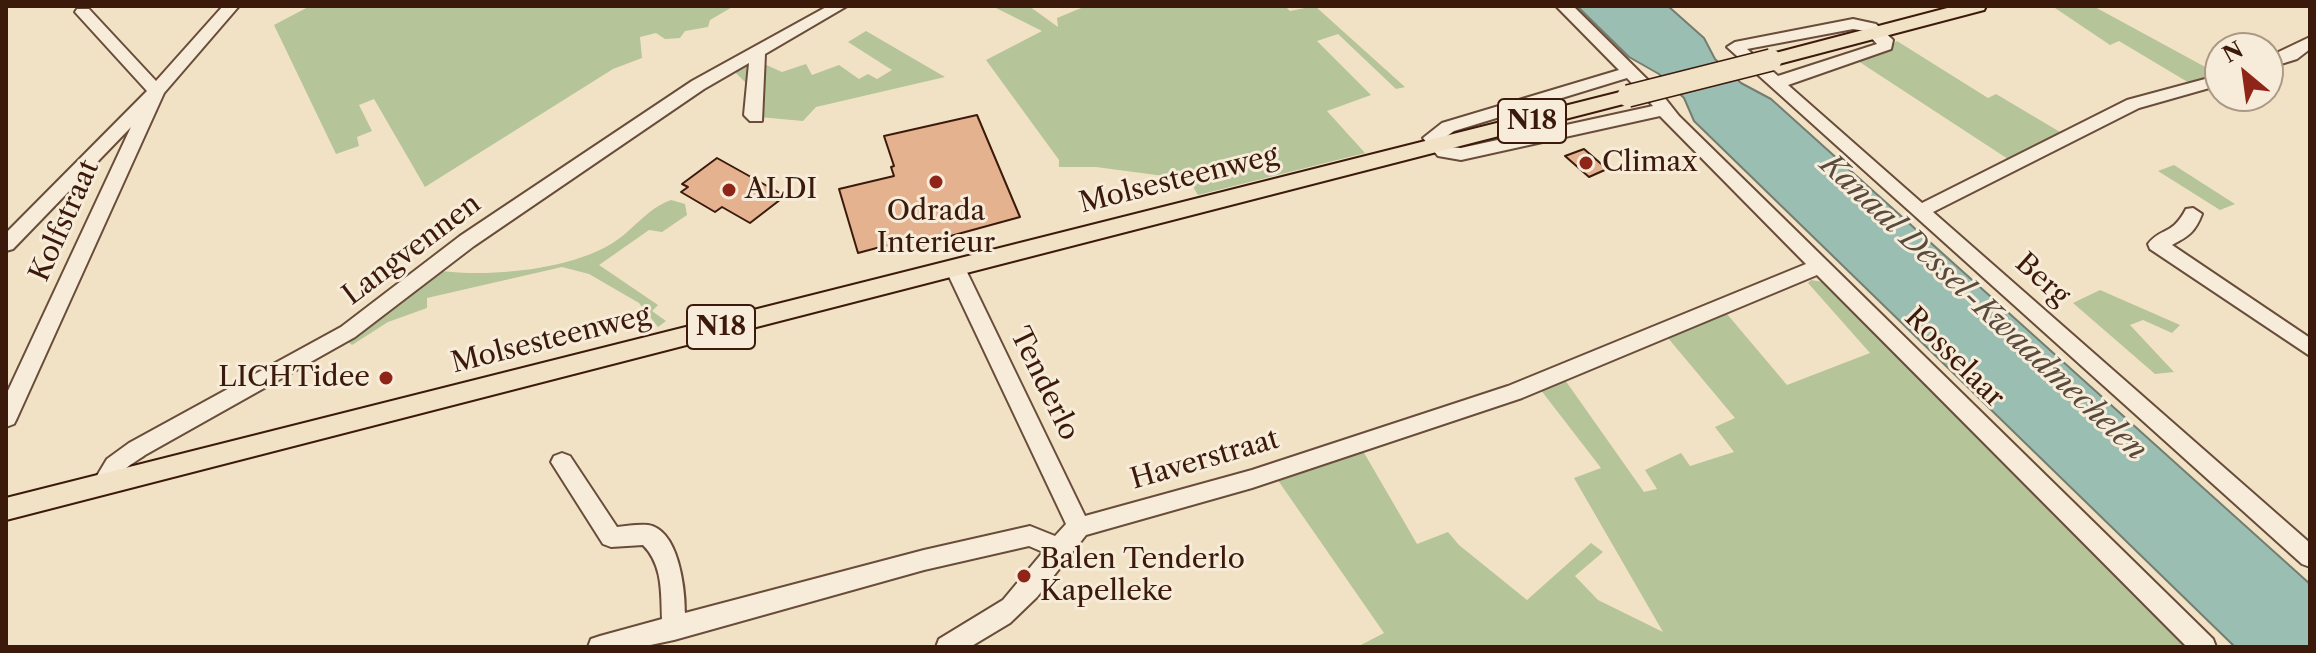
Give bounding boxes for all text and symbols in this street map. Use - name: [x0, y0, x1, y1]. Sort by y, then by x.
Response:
- north arrow: [2204, 32, 2284, 112]
- text: N: [2218, 36, 2248, 69]
- road number: N18: [1498, 99, 1566, 143]
- street label: Molsesteenweg: [1076, 139, 1282, 221]
- place label: Climax: [1602, 146, 1698, 180]
- water label: Kanaal Dessel-Kwaadmechelen: [1812, 147, 2154, 469]
- marker: Climax: [1577, 154, 1595, 172]
- street label: Kolfstraat: [23, 155, 107, 287]
- place label: ALDI: [745, 173, 817, 207]
- marker: Odrada Interieur: [927, 173, 945, 191]
- marker: ALDI: [720, 181, 738, 199]
- street label: Langvennen: [336, 187, 488, 313]
- place label: Odrada Interieur: [877, 195, 995, 261]
- street label: Berg: [2008, 247, 2076, 313]
- street label: Molsesteenweg: [448, 299, 654, 381]
- street label: Rosselaar: [1897, 301, 2011, 415]
- road number: N18: [687, 305, 755, 349]
- street label: Tenderlo: [1002, 322, 1086, 446]
- place label: LICHTidee: [218, 361, 370, 395]
- marker: LICHTidee: [377, 369, 395, 387]
- street label: Haverstraat: [1127, 423, 1283, 497]
- place label: Balen Tenderlo Kapelleke: [1040, 543, 1245, 609]
- marker: Balen Tenderlo Kapelleke: [1015, 567, 1033, 585]

